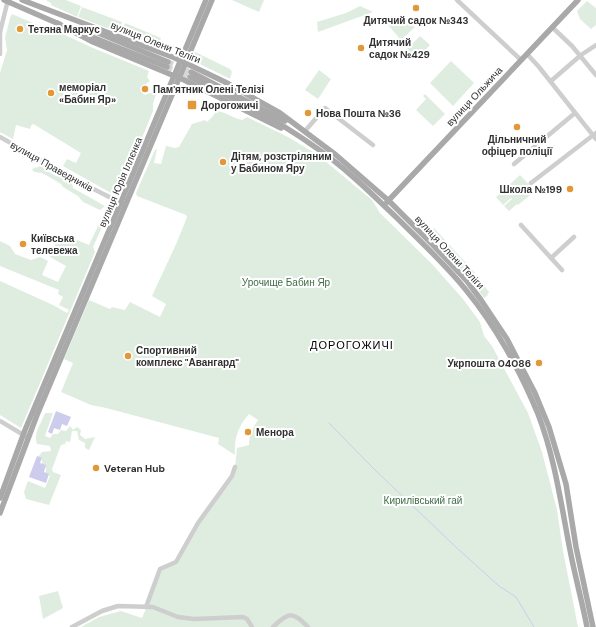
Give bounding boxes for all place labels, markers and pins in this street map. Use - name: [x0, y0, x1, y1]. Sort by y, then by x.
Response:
- marker: Дитячий садок №343: [411, 3, 421, 13]
- place label: Дитячий садок №343: [363, 14, 469, 27]
- place label: Тетяна Маркус: [28, 23, 100, 36]
- marker: Тетяна Маркус: [15, 24, 25, 34]
- place label: Дитячий садок №429: [369, 36, 430, 61]
- marker: Дитячий садок №429: [356, 43, 366, 53]
- place label: меморіал «Бабин Яр»: [59, 81, 116, 106]
- place label: Пам'ятник Олені Телізі: [153, 83, 264, 96]
- marker: Пам'ятник Олені Телізі: [140, 84, 150, 94]
- marker: меморіал «Бабин Яр»: [46, 88, 56, 98]
- marker: Дорогожичі: [186, 99, 198, 111]
- place label: Дорогожичі: [201, 99, 259, 112]
- place label: Нова Пошта №36: [316, 107, 401, 120]
- marker: Нова Пошта №36: [303, 108, 313, 118]
- marker: Дільничний офіцер поліції: [512, 122, 522, 132]
- place label: Дільничний офіцер поліції: [482, 133, 552, 158]
- place label: Дітям, розстріляним у Бабином Яру: [231, 150, 332, 175]
- marker: Дітям, розстріляним у Бабином Яру: [218, 157, 228, 167]
- place label: Школа №199: [499, 183, 562, 196]
- marker: Школа №199: [565, 184, 575, 194]
- place label: Київська телевежа: [31, 232, 78, 257]
- marker: Київська телевежа: [18, 239, 28, 249]
- place label: Спортивний комплекс "Авангард": [136, 344, 239, 369]
- marker: Спортивний комплекс "Авангард": [123, 351, 133, 361]
- place label: Укрпошта 04086: [448, 357, 531, 370]
- marker: Укрпошта 04086: [534, 358, 544, 368]
- place label: Менора: [256, 426, 294, 439]
- marker: Менора: [243, 427, 253, 437]
- place label: Veteran Hub: [104, 462, 165, 475]
- marker: Veteran Hub: [91, 463, 101, 473]

